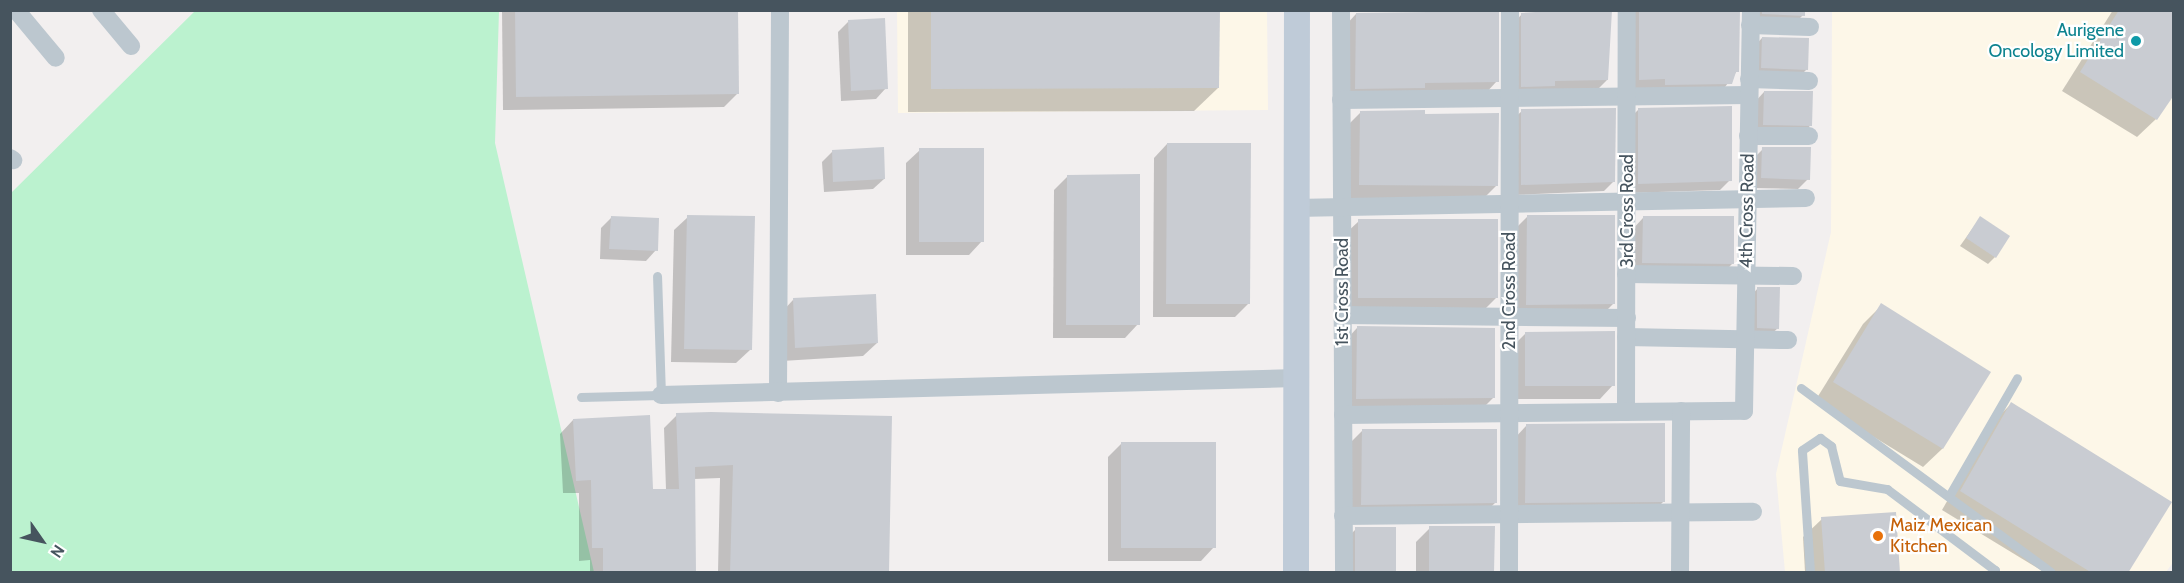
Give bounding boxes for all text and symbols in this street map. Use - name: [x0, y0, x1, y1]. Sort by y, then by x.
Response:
- place label: Aurigene Oncology Limited: [1988, 20, 2124, 63]
- marker: Aurigene Oncology Limited: [2129, 34, 2143, 48]
- street label: 3rd Cross Road: [1616, 154, 1638, 268]
- street label: 4th Cross Road: [1735, 154, 1759, 268]
- street label: 2nd Cross Road: [1498, 232, 1520, 350]
- street label: 1st Cross Road: [1331, 238, 1353, 346]
- north arrow: [12, 511, 72, 571]
- place label: Maiz Mexican Kitchen: [1890, 515, 1992, 558]
- marker: Maiz Mexican Kitchen: [1871, 529, 1885, 543]
- text: N: [46, 541, 68, 561]

